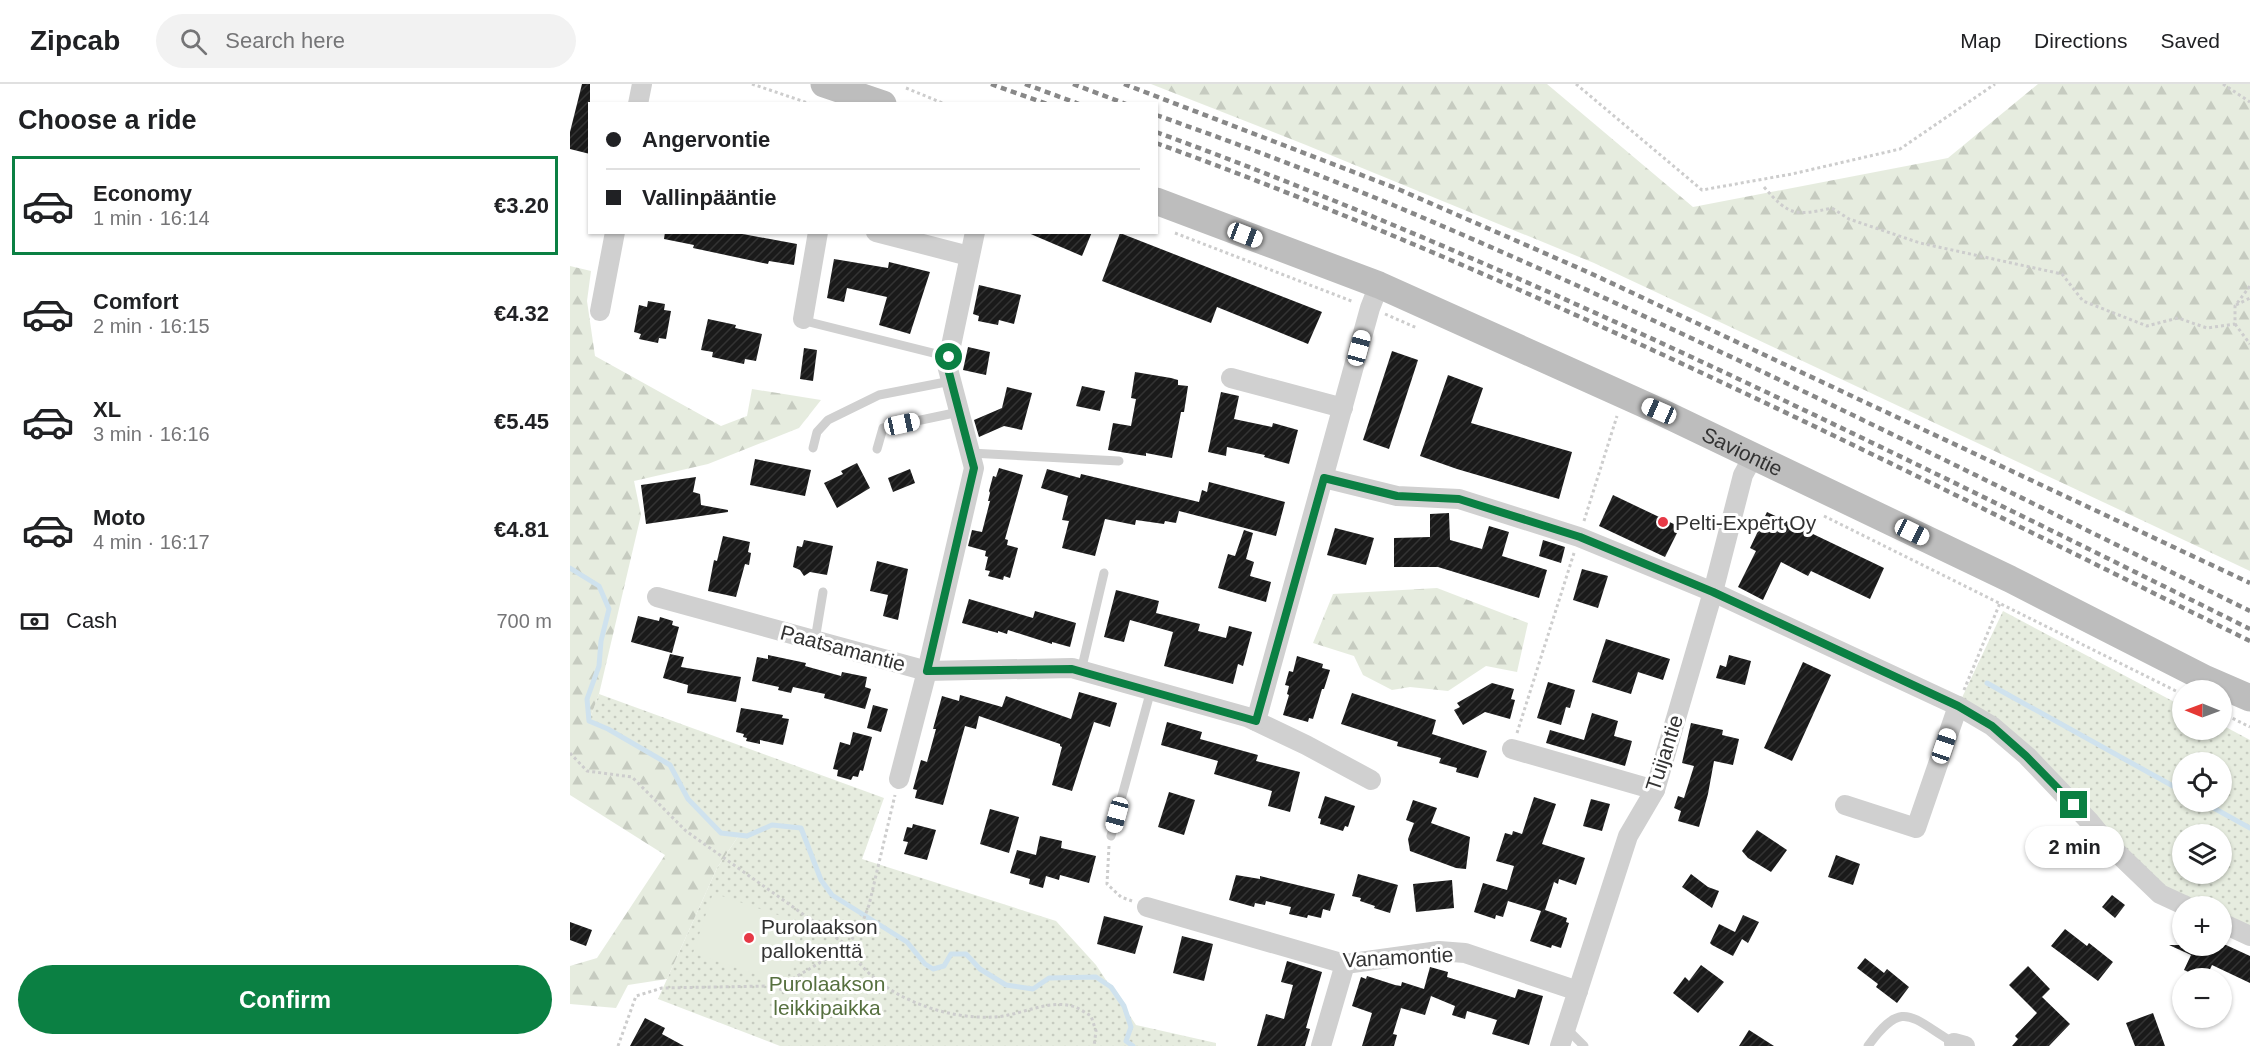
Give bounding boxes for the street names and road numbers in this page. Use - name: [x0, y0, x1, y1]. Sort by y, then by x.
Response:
- street label: Saviontie: [1699, 422, 1787, 480]
- street label: Paatsamantie: [778, 620, 908, 676]
- street label: Tuijantie: [1641, 712, 1687, 794]
- street label: Vanamontie: [1342, 943, 1454, 971]

